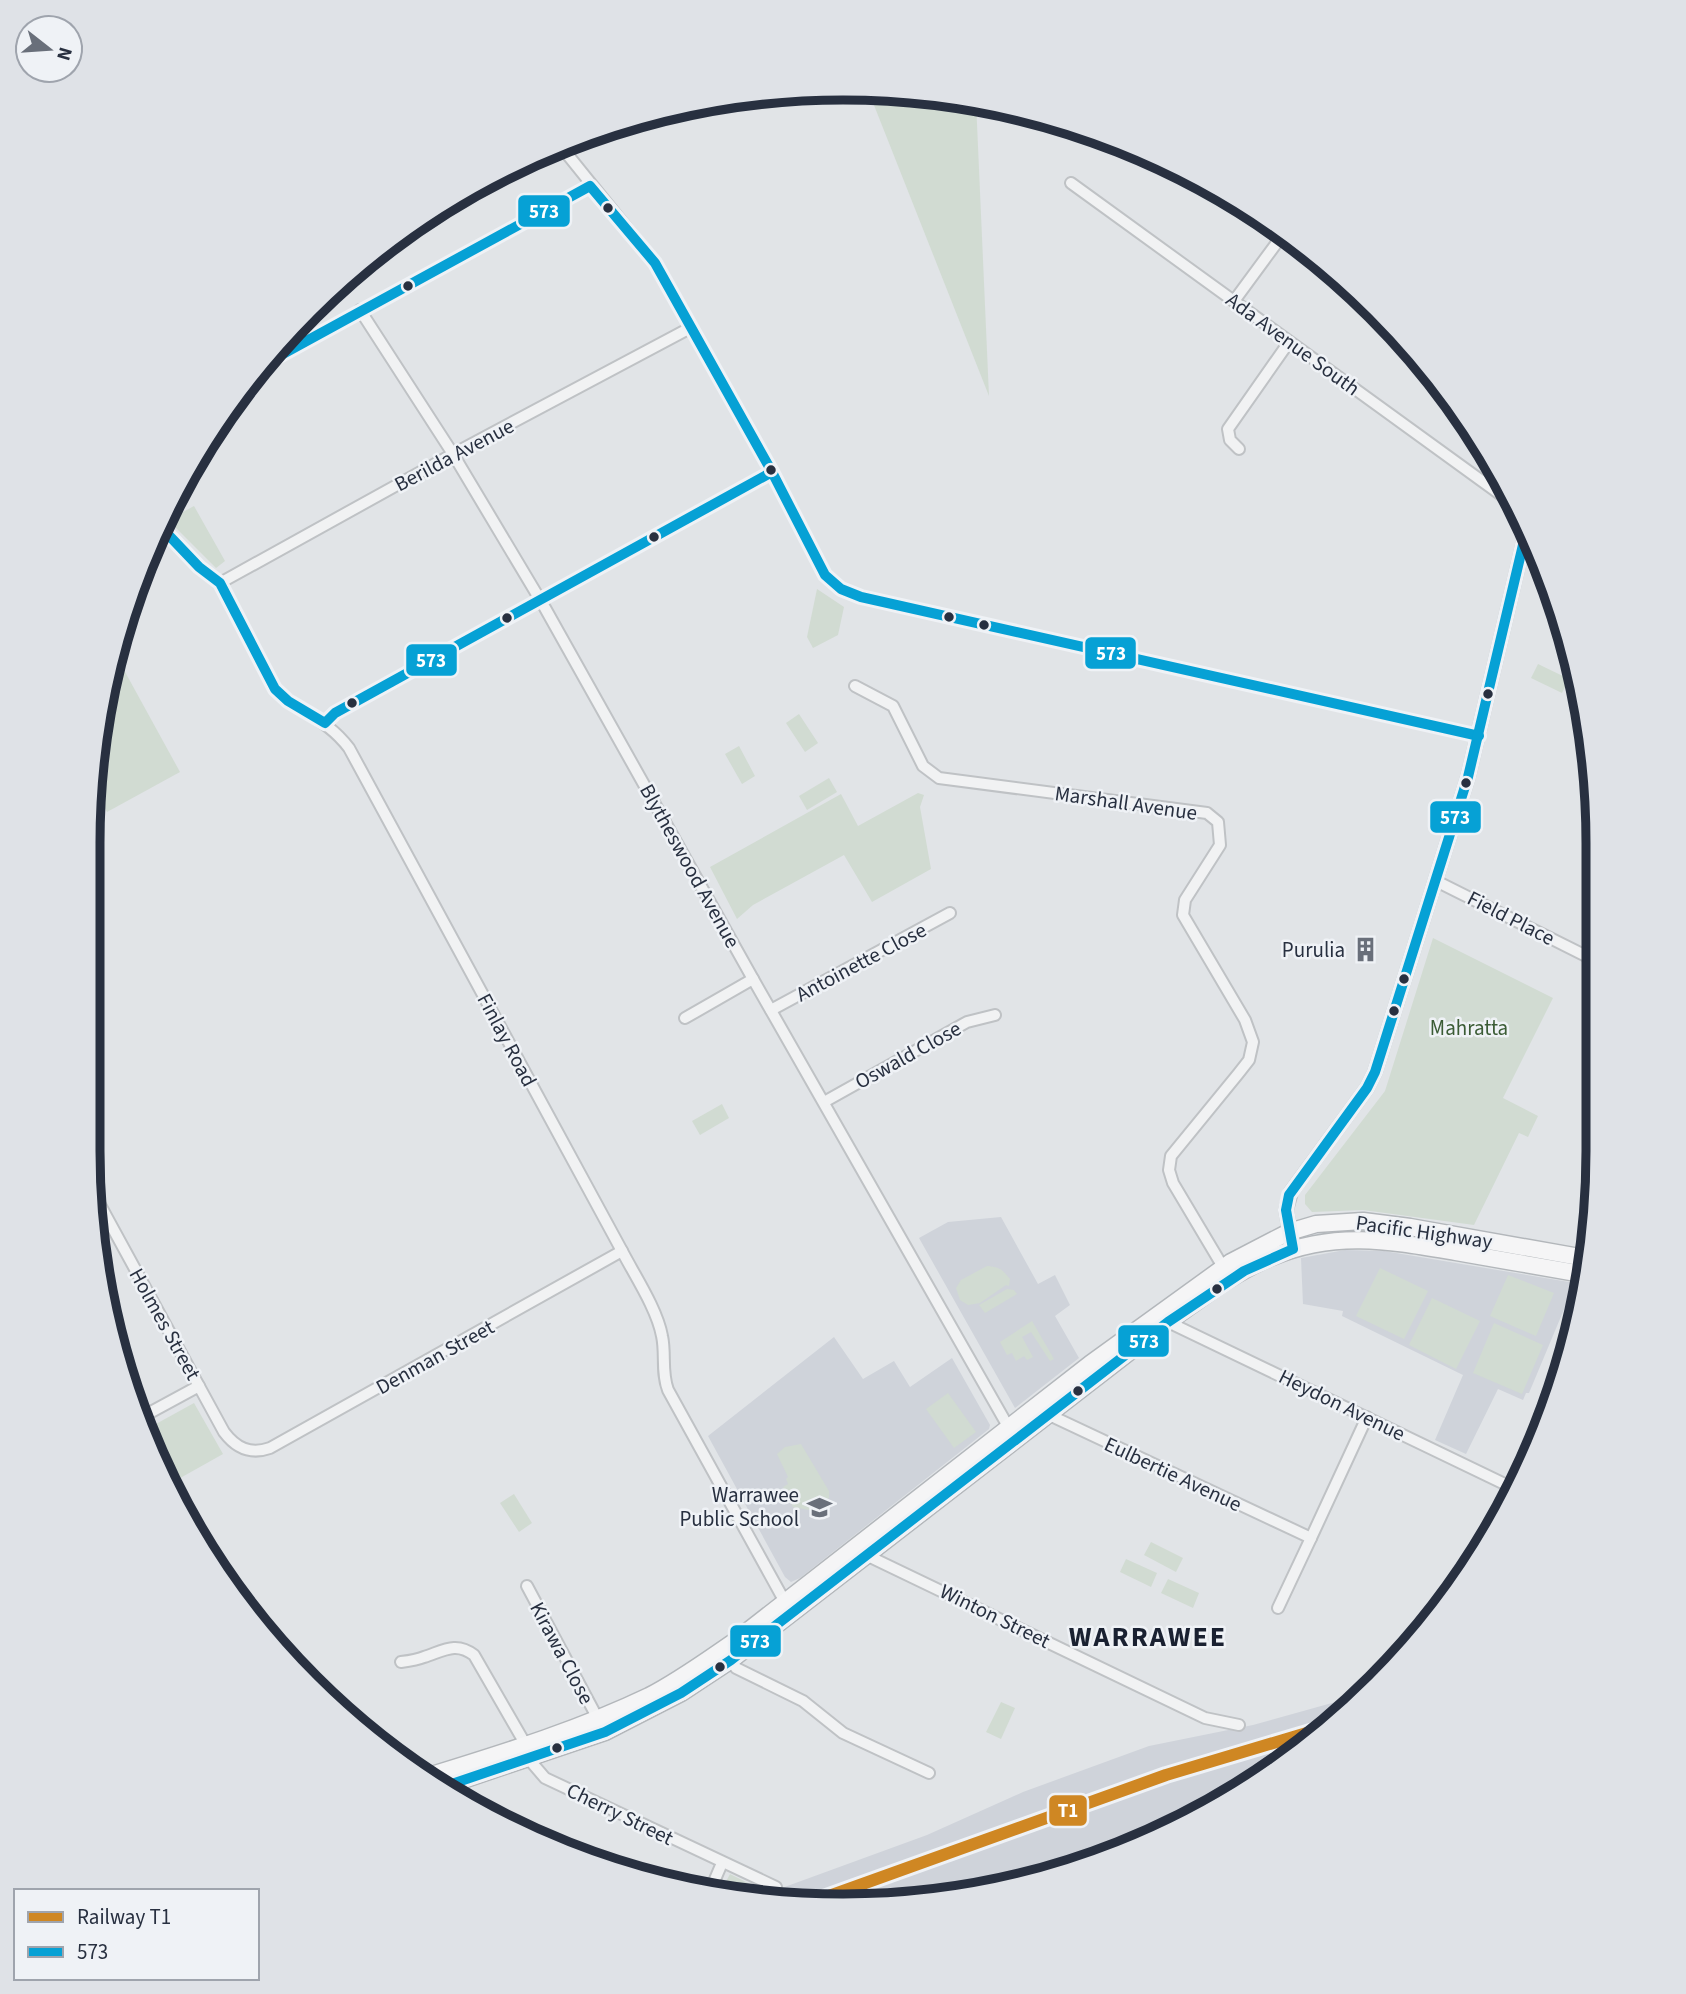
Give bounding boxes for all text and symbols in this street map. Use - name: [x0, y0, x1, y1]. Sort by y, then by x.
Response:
- north arrow: [14, 14, 84, 84]
- text: N: [49, 44, 79, 64]
- line badge: 573: [517, 194, 571, 228]
- text: 573: [529, 199, 559, 226]
- unlabelled marker: [601, 201, 615, 215]
- unlabelled marker: [401, 279, 415, 293]
- street label: Ada Avenue South: [1220, 285, 1366, 403]
- street label: Berilda Avenue: [389, 411, 519, 499]
- unlabelled marker: [764, 463, 778, 477]
- unlabelled marker: [647, 530, 661, 544]
- unlabelled marker: [942, 610, 956, 624]
- unlabelled marker: [500, 611, 514, 625]
- unlabelled marker: [977, 618, 991, 632]
- line badge: 573: [1084, 636, 1137, 670]
- text: 573: [1096, 641, 1126, 668]
- line badge: 573: [405, 643, 458, 677]
- text: 573: [416, 648, 446, 675]
- unlabelled marker: [1481, 687, 1495, 701]
- unlabelled marker: [345, 696, 359, 710]
- unlabelled marker: [1459, 776, 1473, 790]
- street label: Blytheswood Avenue: [632, 778, 748, 954]
- street label: Marshall Avenue: [1053, 778, 1199, 828]
- line badge: 573: [1429, 800, 1482, 834]
- text: 573: [1440, 805, 1470, 832]
- street label: Field Place: [1462, 883, 1560, 953]
- street label: Antoinette Close: [790, 915, 932, 1009]
- place label: Purulia: [1282, 935, 1345, 965]
- building icon: Purulia: [1351, 936, 1379, 964]
- unlabelled marker: [1397, 972, 1411, 986]
- street label: Finlay Road: [470, 988, 544, 1092]
- unlabelled marker: [1387, 1004, 1401, 1018]
- street label: Oswald Close: [849, 1013, 967, 1097]
- park label: Mahratta: [1430, 1013, 1508, 1043]
- street label: Pacific Highway: [1354, 1208, 1494, 1256]
- street label: Holmes Street: [122, 1263, 208, 1385]
- unlabelled marker: [1210, 1282, 1224, 1296]
- street label: Denman Street: [370, 1312, 500, 1402]
- line badge: 573: [1117, 1324, 1170, 1358]
- text: 573: [1129, 1329, 1159, 1356]
- street label: Heydon Avenue: [1274, 1361, 1410, 1449]
- unlabelled marker: [1071, 1384, 1085, 1398]
- street label: Eulbertie Avenue: [1099, 1429, 1247, 1519]
- place label: Warrawee Public School: [679, 1480, 799, 1534]
- school or university icon: Warrawee Public School: [805, 1493, 833, 1521]
- street label: Winton Street: [935, 1576, 1055, 1656]
- street label: Kirawa Close: [522, 1596, 602, 1710]
- district label: WARRAWEE: [1069, 1617, 1227, 1657]
- line badge: 573: [729, 1624, 782, 1658]
- text: 573: [740, 1629, 770, 1656]
- unlabelled marker: [713, 1660, 727, 1674]
- unlabelled marker: [550, 1741, 564, 1755]
- street label: Cherry Street: [561, 1775, 679, 1853]
- line badge: T1: [1048, 1794, 1088, 1827]
- text: T1: [1058, 1798, 1078, 1825]
- legend: [14, 1889, 259, 1980]
- text: Railway T1: [77, 1902, 171, 1932]
- text: 573: [77, 1937, 108, 1967]

